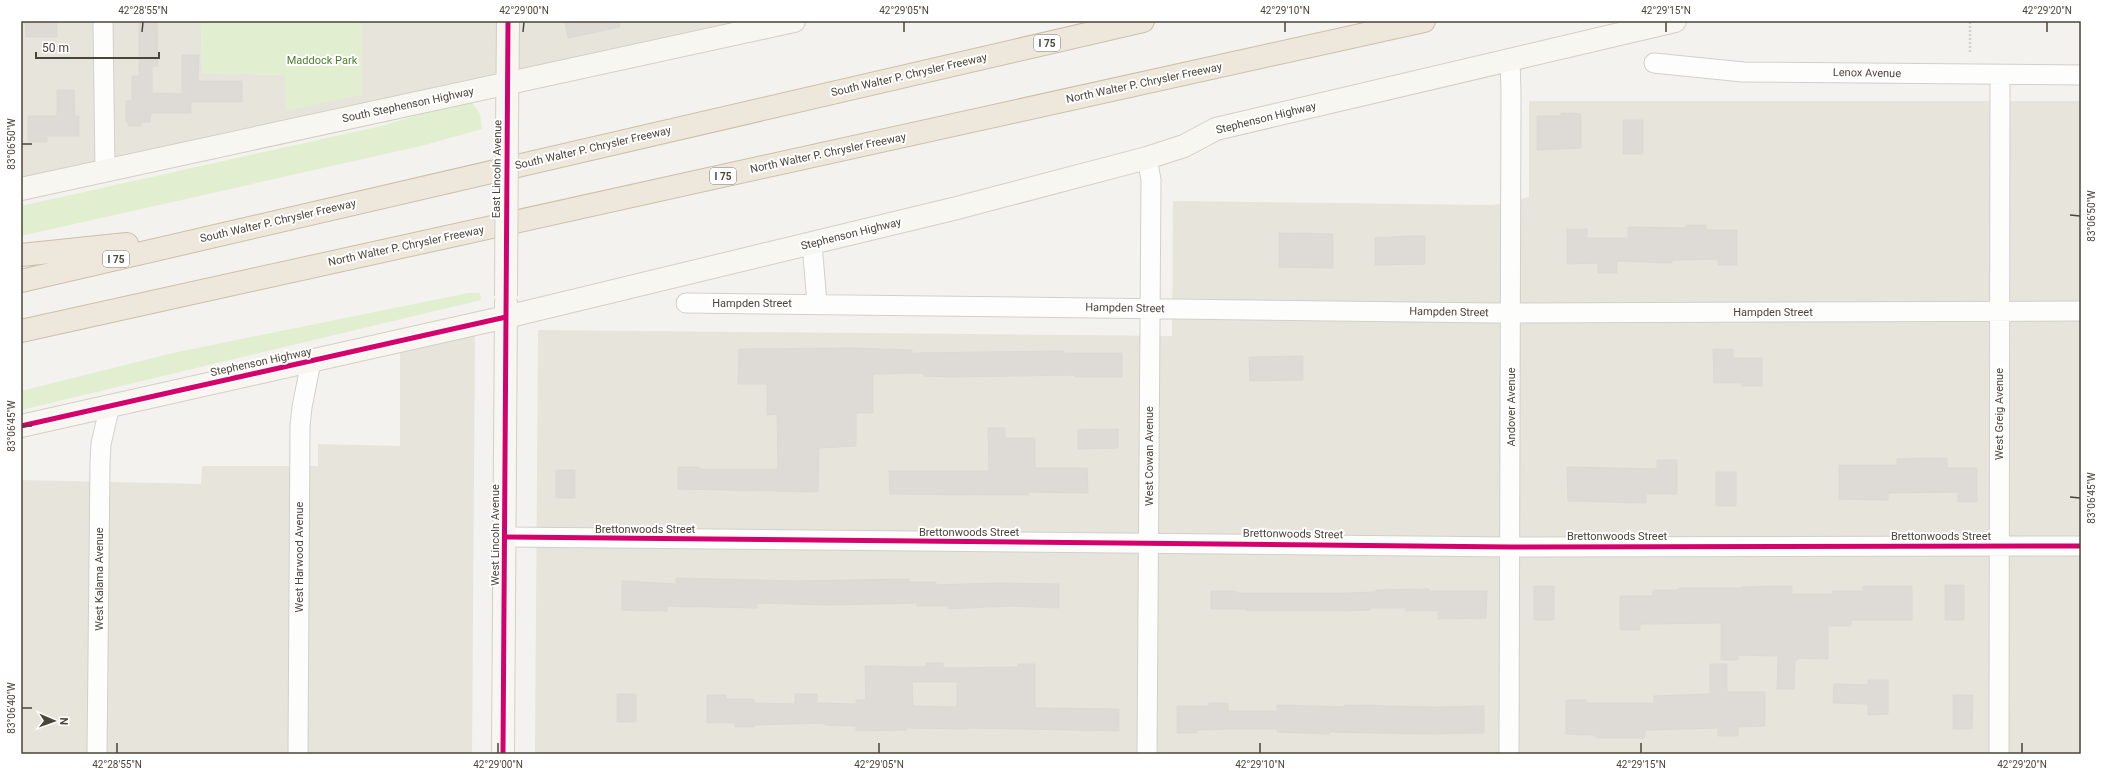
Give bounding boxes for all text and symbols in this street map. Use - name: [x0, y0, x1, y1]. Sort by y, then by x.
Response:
- text: 42°28'55"N: [118, 5, 168, 16]
- text: 42°29'00"N: [499, 5, 549, 16]
- text: 42°29'05"N: [879, 5, 929, 16]
- text: 42°29'10"N: [1260, 5, 1310, 16]
- text: 42°29'15"N: [1641, 5, 1691, 16]
- text: 42°29'20"N: [2022, 5, 2072, 16]
- scale bar: [36, 34, 159, 60]
- road number: I 75: [1034, 35, 1060, 51]
- text: 50 m: [42, 41, 69, 55]
- street label: South Walter P. Chrysler Freeway: [830, 51, 989, 99]
- park label: Maddock Park: [287, 54, 358, 67]
- street label: North Walter P. Chrysler Freeway: [1065, 60, 1224, 106]
- street label: Lenox Avenue: [1833, 66, 1901, 80]
- street label: South Stephenson Highway: [341, 85, 476, 125]
- street label: Stephenson Highway: [1214, 99, 1318, 137]
- text: 83°06'50"W: [6, 118, 17, 170]
- street label: East Lincoln Avenue: [490, 120, 504, 218]
- street label: South Walter P. Chrysler Freeway: [514, 124, 673, 172]
- street label: North Walter P. Chrysler Freeway: [749, 130, 908, 176]
- road number: I 75: [710, 168, 736, 184]
- text: 83°06'50"W: [2086, 190, 2097, 242]
- street label: South Walter P. Chrysler Freeway: [199, 197, 358, 245]
- street label: Stephenson Highway: [799, 215, 903, 253]
- street label: North Walter P. Chrysler Freeway: [327, 223, 486, 269]
- road number: I 75: [103, 251, 129, 267]
- street label: Hampden Street: [712, 297, 792, 310]
- street label: Hampden Street: [1085, 301, 1165, 315]
- street label: Hampden Street: [1409, 305, 1489, 319]
- street label: Hampden Street: [1733, 306, 1813, 319]
- street label: Stephenson Highway: [209, 345, 313, 379]
- street label: Andover Avenue: [1505, 367, 1518, 447]
- street label: West Greig Avenue: [1993, 368, 2006, 460]
- text: 83°06'45"W: [6, 400, 17, 452]
- street label: West Cowan Avenue: [1143, 406, 1156, 506]
- text: 83°06'45"W: [2086, 472, 2097, 524]
- street label: West Lincoln Avenue: [489, 484, 502, 586]
- street label: West Harwood Avenue: [293, 501, 306, 612]
- street label: Brettonwoods Street: [595, 523, 695, 536]
- street label: Brettonwoods Street: [919, 526, 1019, 539]
- street label: West Kalama Avenue: [93, 527, 106, 631]
- street label: Brettonwoods Street: [1243, 527, 1344, 541]
- street label: Brettonwoods Street: [1567, 530, 1667, 543]
- street label: Brettonwoods Street: [1891, 530, 1991, 543]
- text: 83°06'40"W: [6, 682, 17, 734]
- north arrow: [34, 701, 74, 741]
- text: N: [57, 717, 70, 726]
- text: 42°28'55"N: [92, 759, 142, 770]
- text: 42°29'00"N: [473, 759, 523, 770]
- text: 42°29'05"N: [854, 759, 904, 770]
- text: 42°29'10"N: [1235, 759, 1285, 770]
- text: 42°29'15"N: [1616, 759, 1666, 770]
- text: 42°29'20"N: [1997, 759, 2047, 770]

